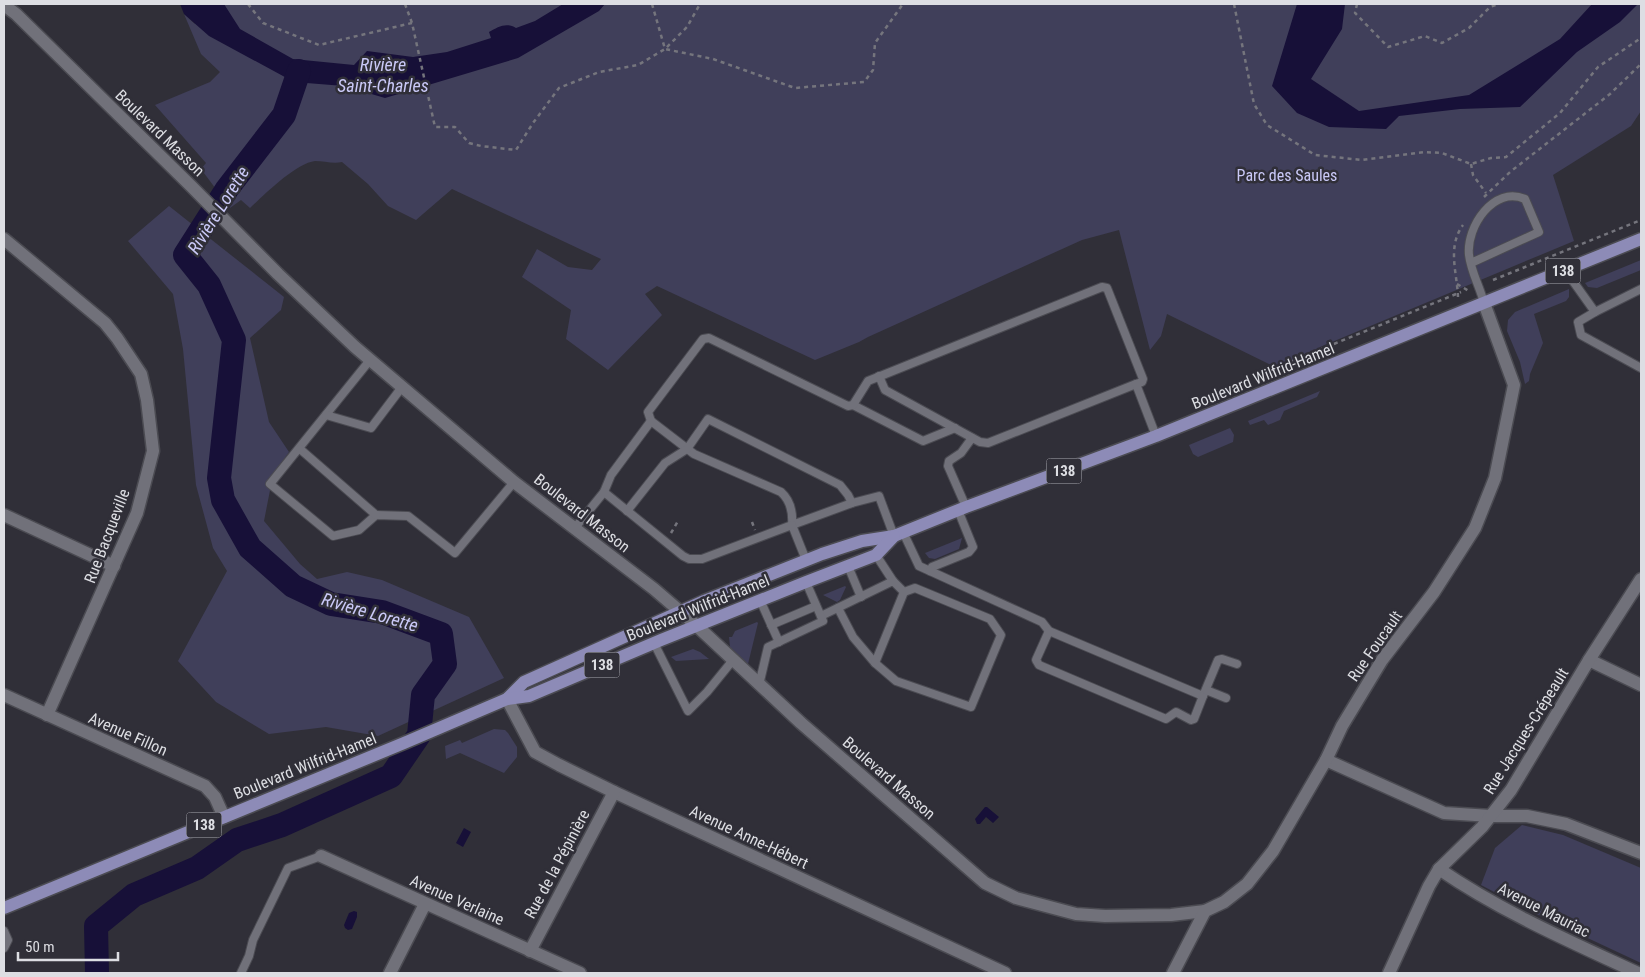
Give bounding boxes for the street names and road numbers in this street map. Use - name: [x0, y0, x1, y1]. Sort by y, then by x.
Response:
- street label: Boulevard Masson: [112, 86, 208, 180]
- road number: 138: [1546, 258, 1580, 284]
- street label: Boulevard Wilfrid-Hamel: [1189, 339, 1337, 413]
- road number: 138: [1046, 458, 1082, 484]
- street label: Boulevard Masson: [530, 470, 634, 556]
- street label: Rue Bacqueville: [80, 486, 134, 586]
- street label: Boulevard Wilfrid-Hamel: [624, 571, 772, 645]
- street label: Rue Foucault: [1344, 607, 1406, 685]
- road number: 138: [584, 652, 620, 678]
- street label: Rue Jacques-Crépeault: [1479, 664, 1573, 798]
- street label: Avenue Fillon: [86, 708, 170, 760]
- street label: Boulevard Wilfrid-Hamel: [231, 729, 379, 803]
- street label: Boulevard Masson: [839, 733, 939, 823]
- street label: Avenue Anne-Hébert: [687, 801, 812, 873]
- street label: Rue de la Pépinière: [520, 806, 594, 922]
- road number: 138: [186, 812, 222, 838]
- street label: Avenue Verlaine: [407, 871, 507, 929]
- street label: Avenue Mauriac: [1495, 879, 1593, 941]

